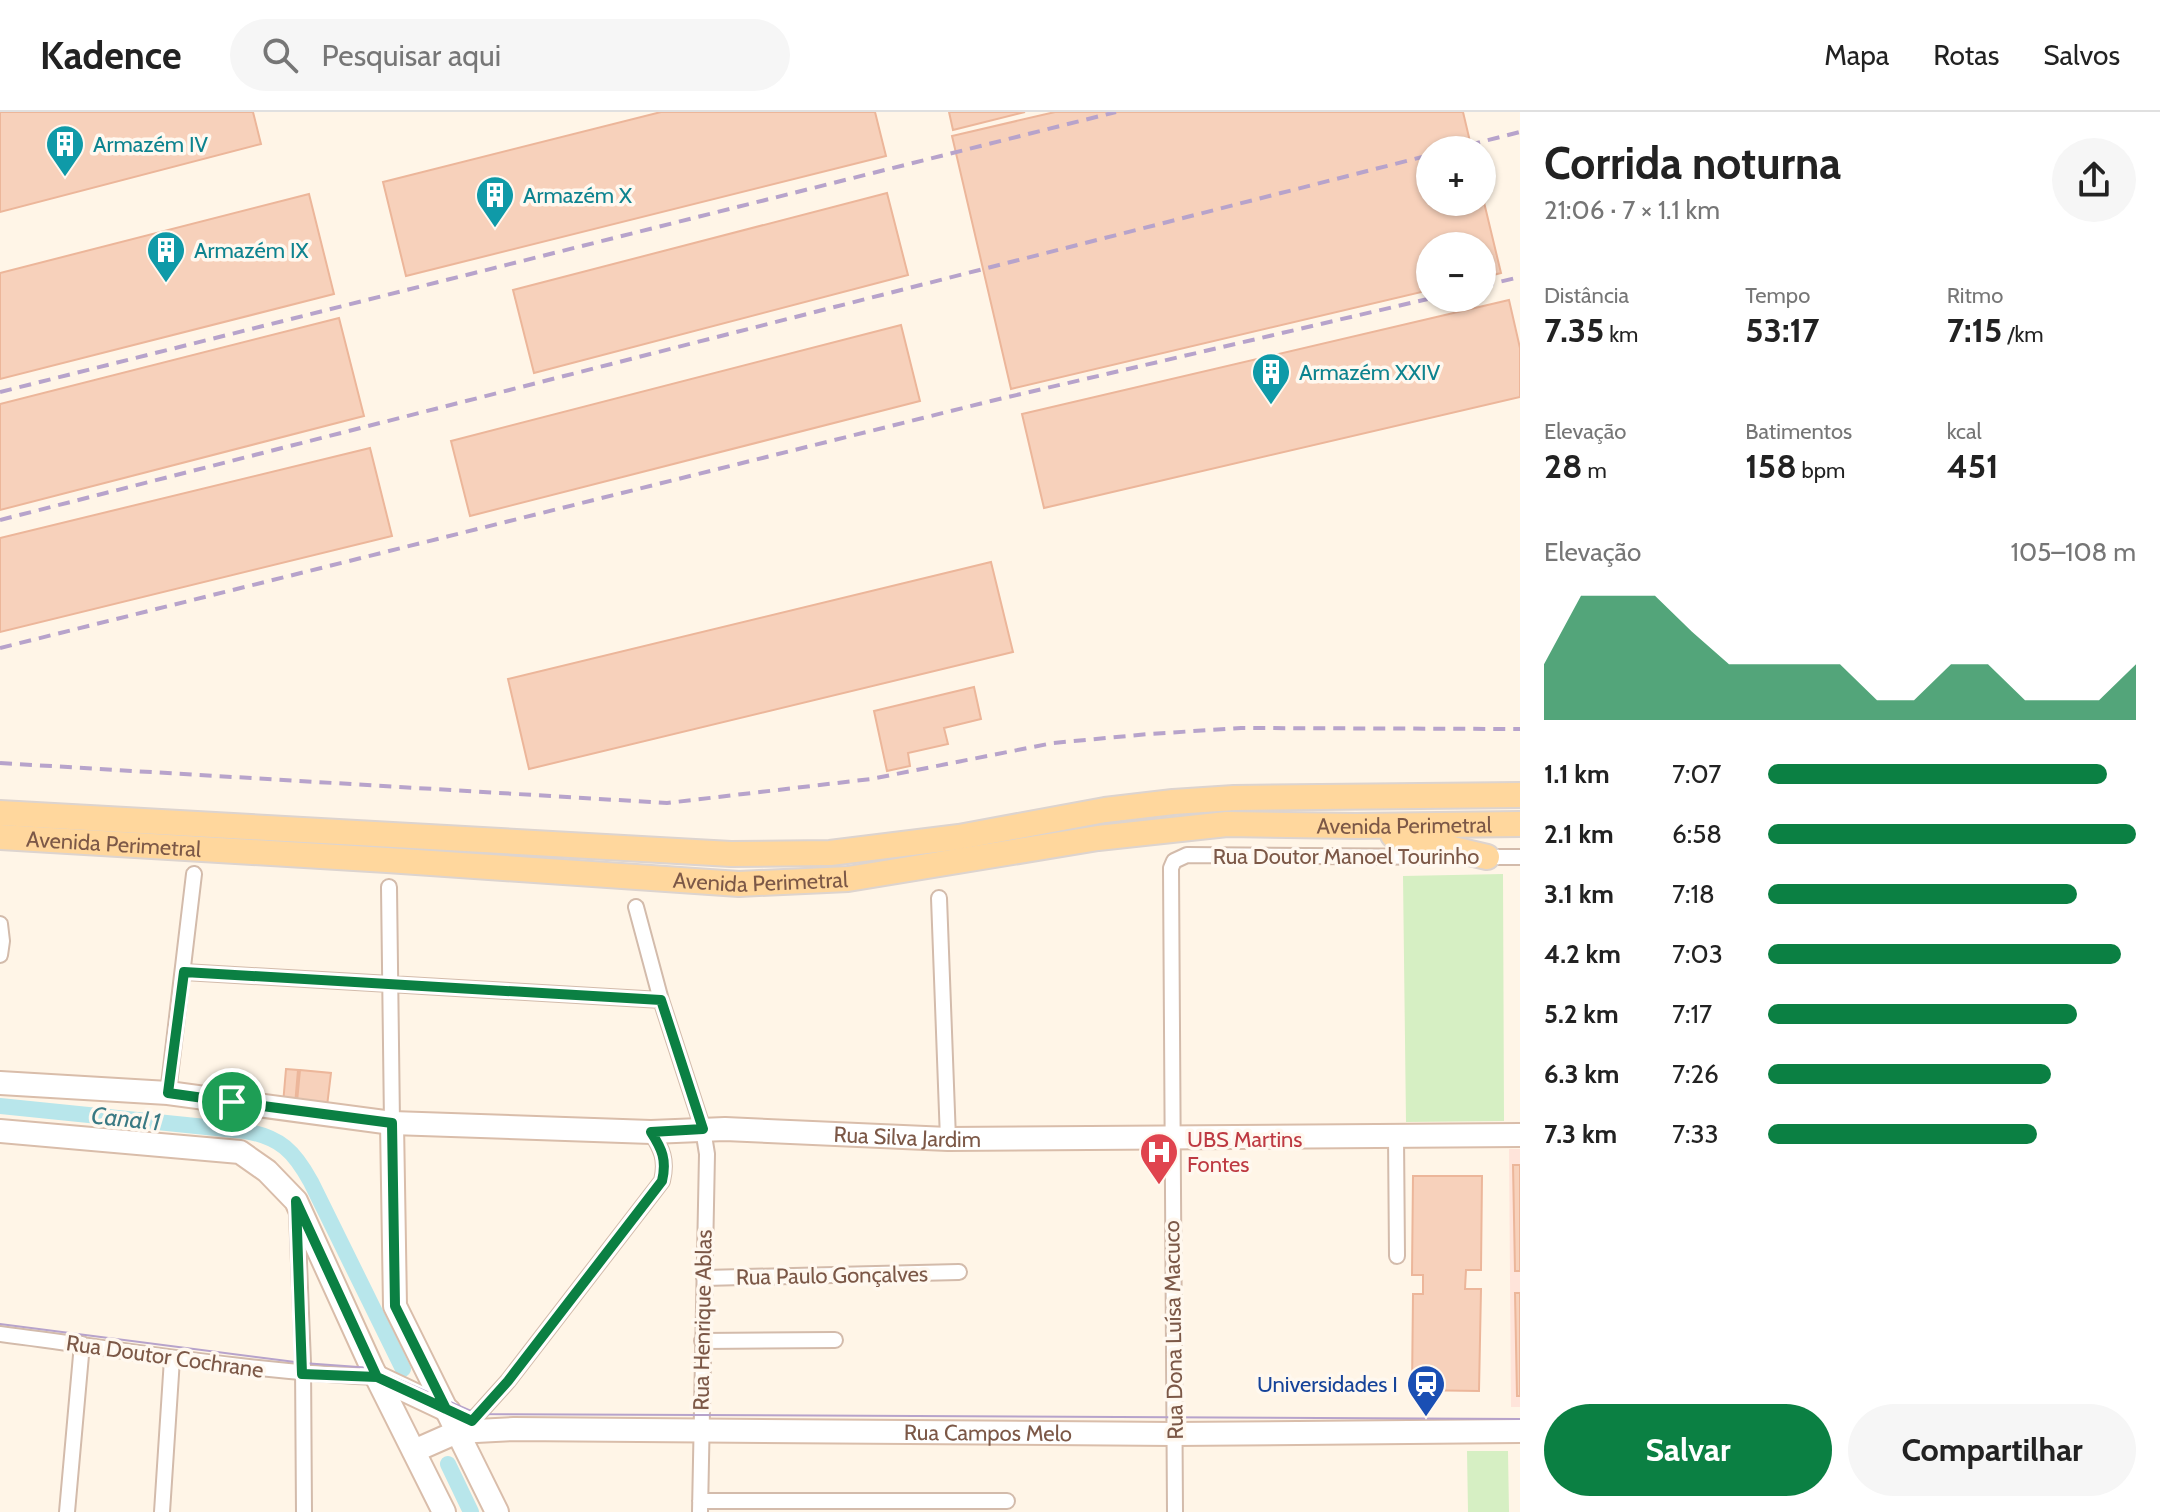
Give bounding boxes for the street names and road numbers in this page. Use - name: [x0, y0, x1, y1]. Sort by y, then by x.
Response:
- street label: Avenida Perimetral: [1316, 811, 1493, 840]
- street label: Avenida Perimetral: [26, 826, 203, 863]
- street label: Rua Doutor Manoel Tourinho: [1213, 843, 1479, 870]
- street label: Avenida Perimetral: [672, 866, 849, 898]
- street label: Rua Silva Jardim: [833, 1121, 981, 1153]
- street label: Rua Dona Luísa Macuco: [1158, 1220, 1189, 1440]
- street label: Rua Henrique Ablas: [687, 1229, 718, 1411]
- street label: Rua Paulo Gonçalves: [736, 1260, 928, 1291]
- street label: Rua Doutor Cochrane: [64, 1329, 265, 1384]
- street label: Rua Campos Melo: [904, 1419, 1072, 1447]

